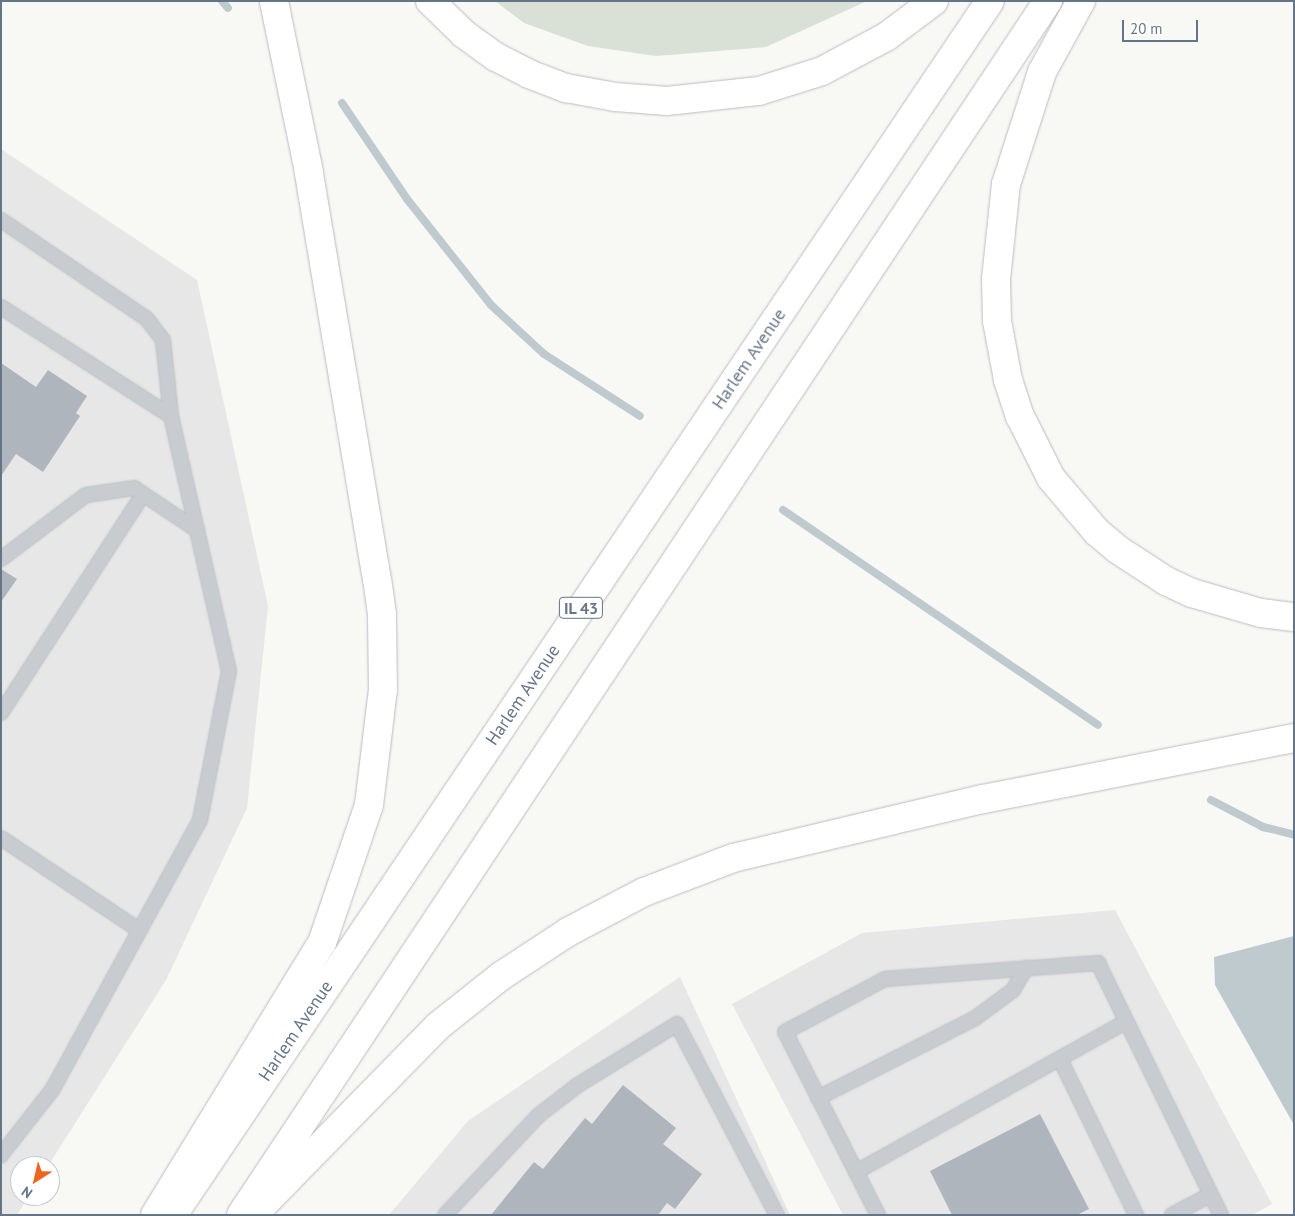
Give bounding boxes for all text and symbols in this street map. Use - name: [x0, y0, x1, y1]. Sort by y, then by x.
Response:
- scale bar: [1125, 10, 1201, 42]
- text: 20 m: [1130, 19, 1163, 38]
- street label: Harlem Avenue: [707, 304, 791, 414]
- road number: IL 43: [558, 594, 604, 622]
- street label: Harlem Avenue: [481, 640, 565, 750]
- street label: Harlem Avenue: [254, 976, 338, 1086]
- north arrow: [10, 1156, 60, 1206]
- text: N: [18, 1182, 36, 1202]

